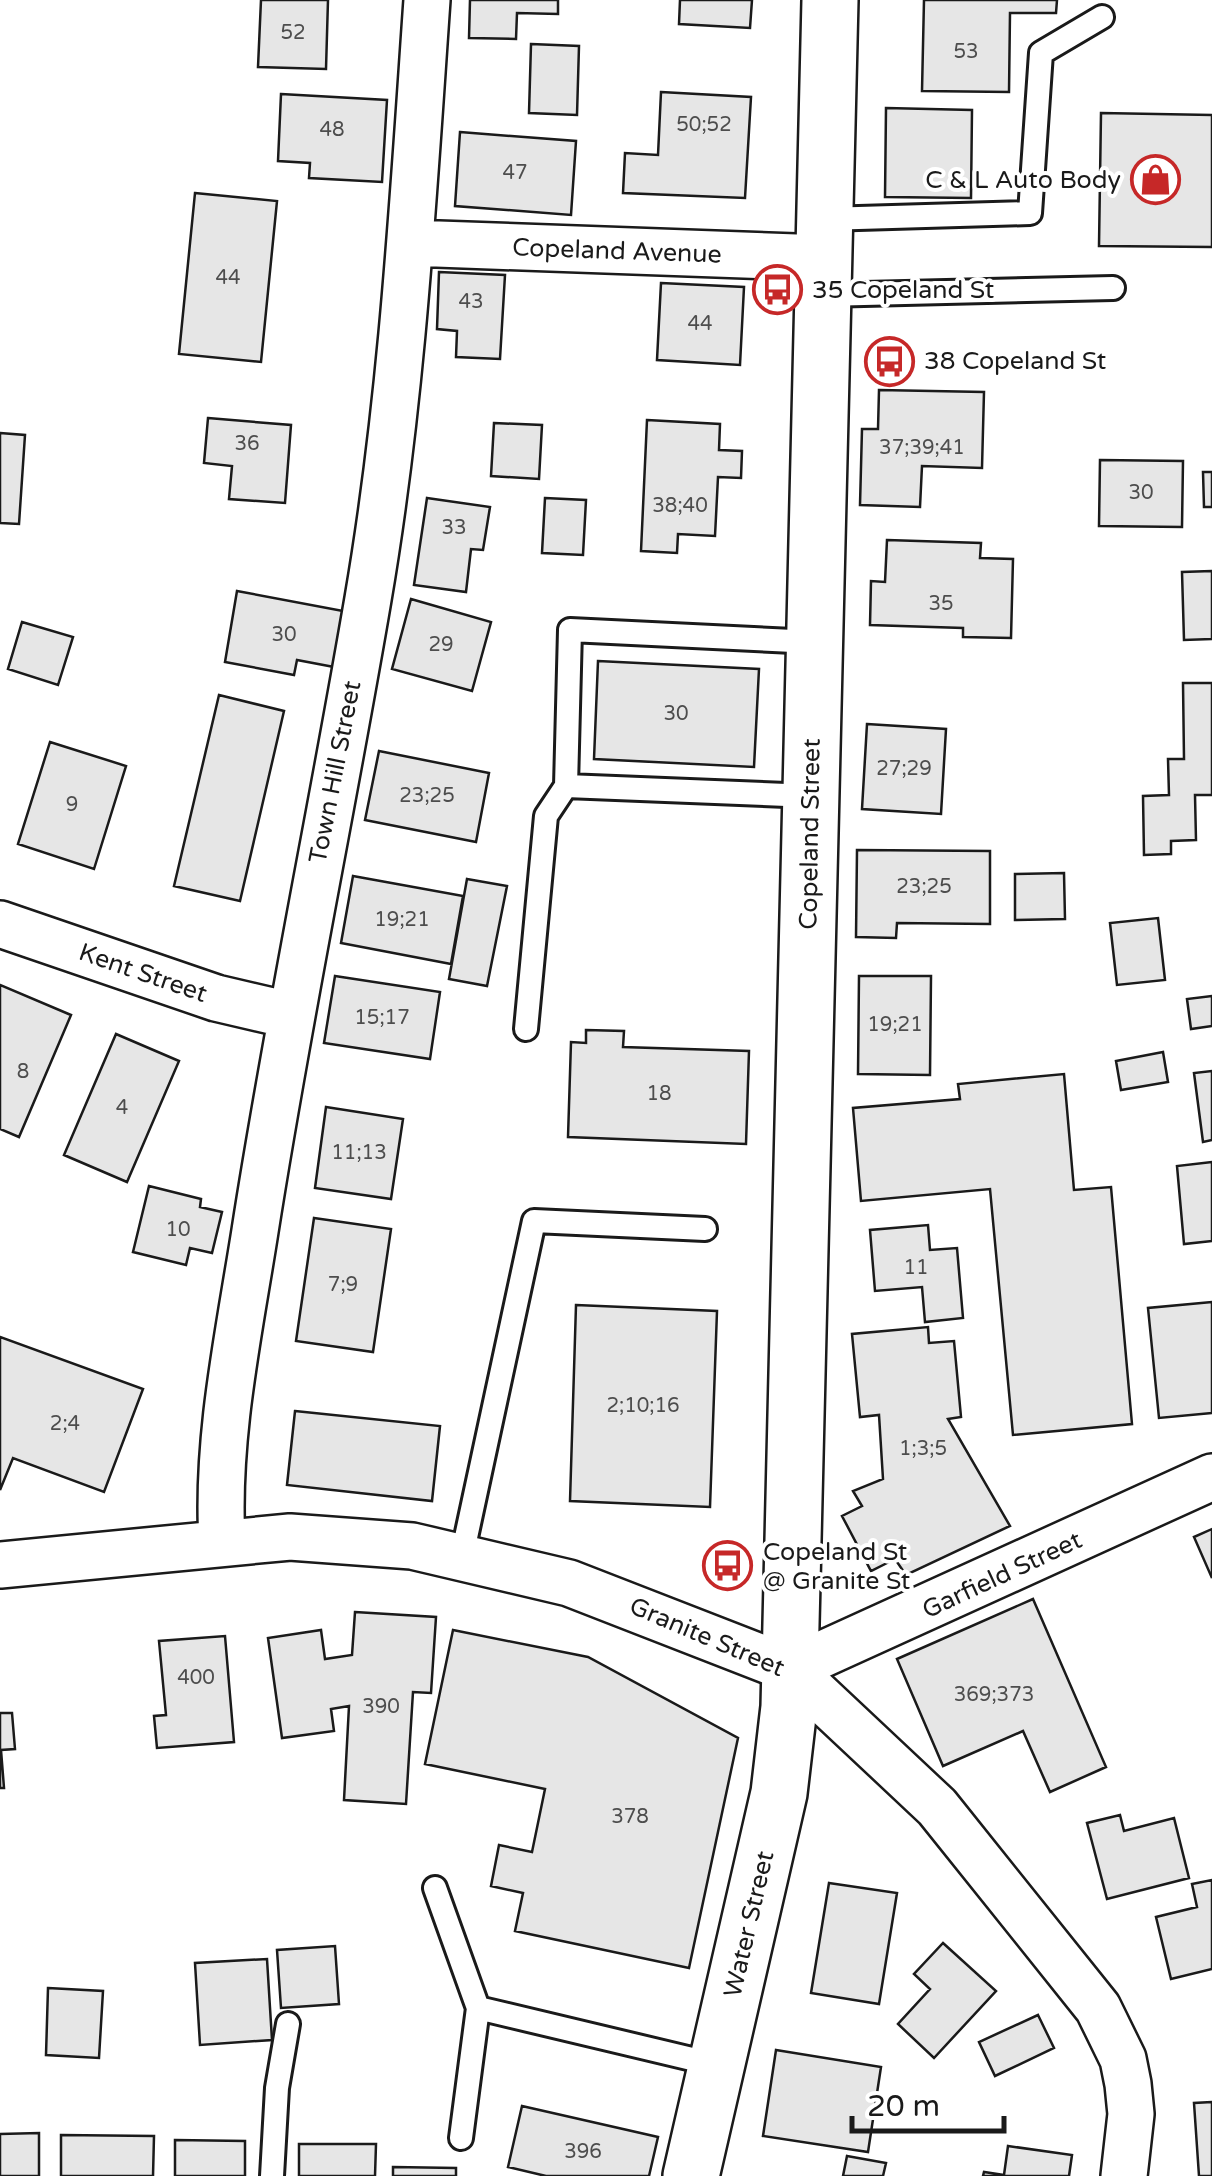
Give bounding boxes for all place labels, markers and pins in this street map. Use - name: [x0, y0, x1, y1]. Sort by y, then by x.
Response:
- shop icon: C & L Auto Body: [1130, 154, 1182, 206]
- place label: C & L Auto Body: [925, 165, 1121, 195]
- bus stop icon: 35 Copeland St: [751, 264, 803, 316]
- place label: 35 Copeland St: [812, 275, 995, 305]
- bus stop icon: 38 Copeland St: [863, 335, 915, 387]
- place label: 38 Copeland St: [924, 346, 1107, 376]
- place label: Copeland St @ Granite St: [763, 1537, 911, 1596]
- bus stop icon: Copeland St @ Granite St: [702, 1540, 754, 1592]

